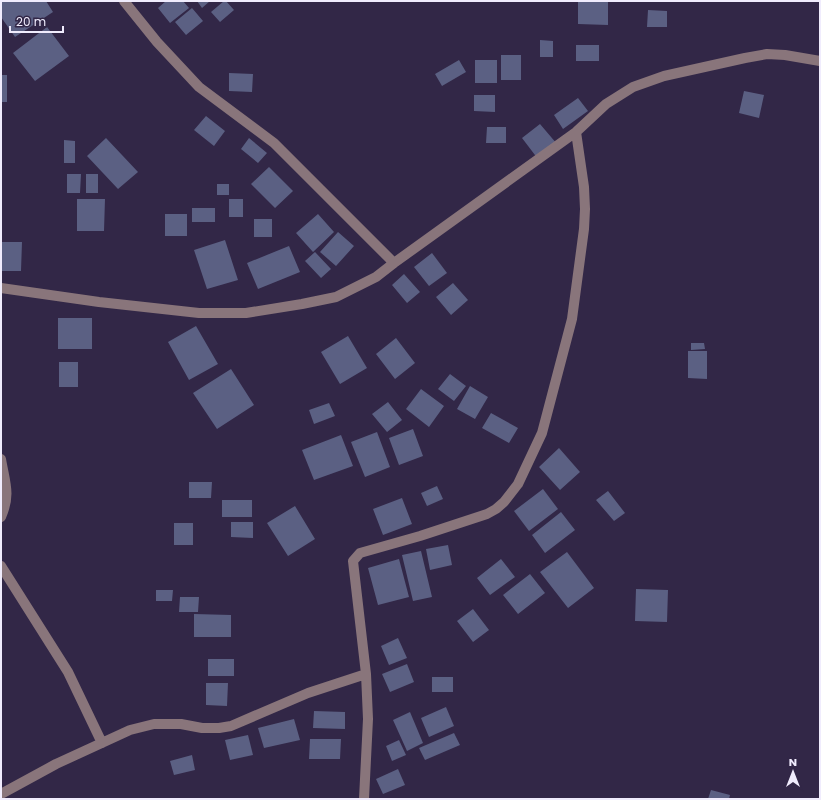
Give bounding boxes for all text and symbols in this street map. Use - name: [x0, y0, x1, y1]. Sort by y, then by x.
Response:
- scale bar: [10, 8, 63, 34]
- text: 20 m: [16, 13, 46, 30]
- north arrow: [773, 752, 813, 792]
- text: N: [789, 754, 797, 770]

